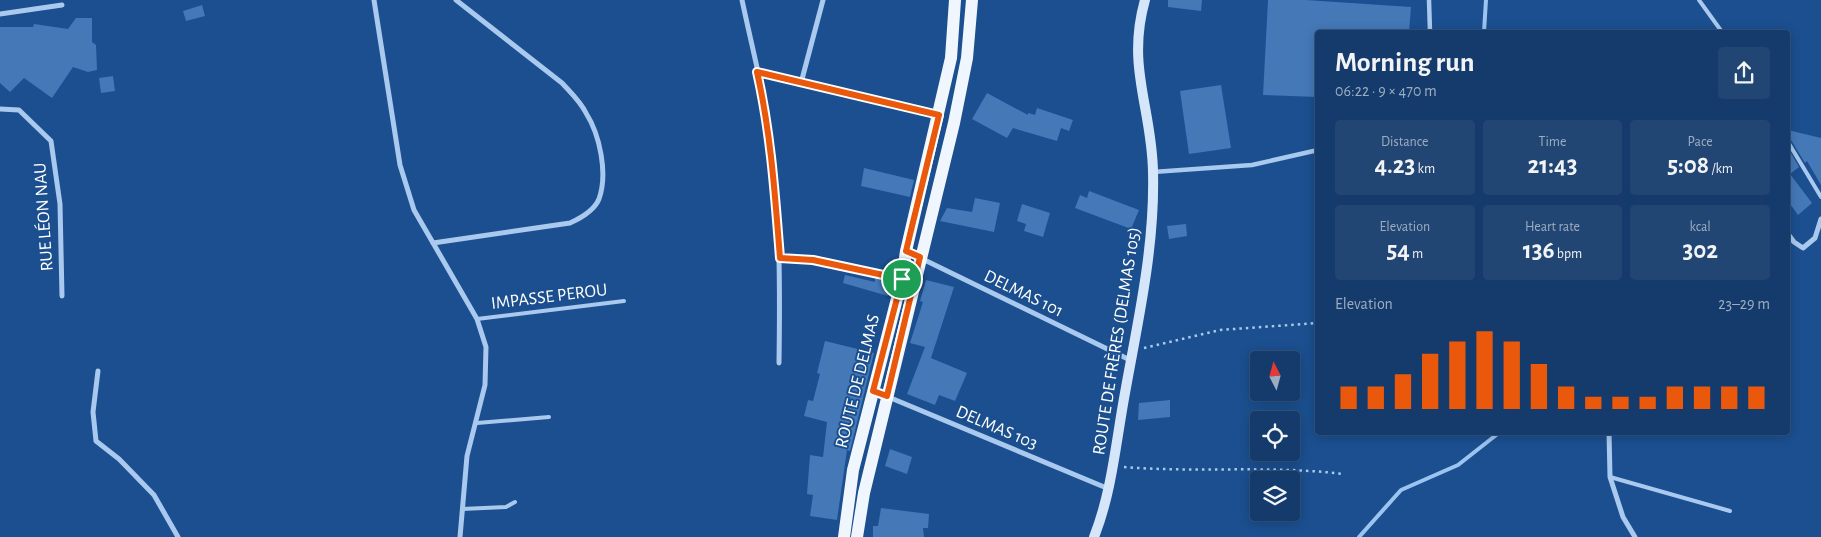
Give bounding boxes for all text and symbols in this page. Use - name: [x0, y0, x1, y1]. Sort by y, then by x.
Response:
- button: share: [1718, 47, 1770, 99]
- text: Morning run: [1335, 49, 1475, 77]
- text: 06:22 · 9 × 470 m: [1335, 83, 1437, 99]
- text: Distance: [1381, 135, 1429, 149]
- text: Time: [1539, 135, 1566, 149]
- text: Pace: [1688, 135, 1713, 149]
- text: 4.23: [1374, 153, 1415, 178]
- text: 21:43: [1528, 153, 1577, 178]
- text: 5:08: [1667, 153, 1709, 178]
- street label: RUE LÉON NAU: [28, 162, 57, 272]
- text: km: [1415, 162, 1435, 176]
- text: /km: [1709, 162, 1733, 176]
- text: Elevation: [1380, 220, 1430, 234]
- text: Heart rate: [1525, 220, 1580, 234]
- text: kcal: [1689, 220, 1711, 234]
- street label: ROUTE DE FRÈRES (DELMAS 105): [1087, 225, 1144, 456]
- text: 54: [1386, 238, 1410, 263]
- text: 136: [1523, 238, 1555, 263]
- text: 302: [1682, 238, 1718, 263]
- text: m: [1410, 247, 1423, 261]
- text: bpm: [1555, 247, 1582, 261]
- pin: [881, 258, 923, 300]
- icon: arrive: [888, 265, 916, 293]
- street label: DELMAS 101: [981, 267, 1066, 321]
- street label: IMPASSE PEROU: [490, 281, 608, 313]
- text: Elevation: [1335, 296, 1393, 312]
- text: 23–29 m: [1718, 296, 1770, 312]
- street label: ROUTE DE DELMAS: [833, 313, 883, 450]
- north arrow: [1250, 351, 1300, 401]
- map controls: [1250, 351, 1300, 521]
- street label: DELMAS 103: [953, 403, 1040, 453]
- button: locate: [1250, 411, 1300, 461]
- button: layers: [1250, 471, 1300, 521]

